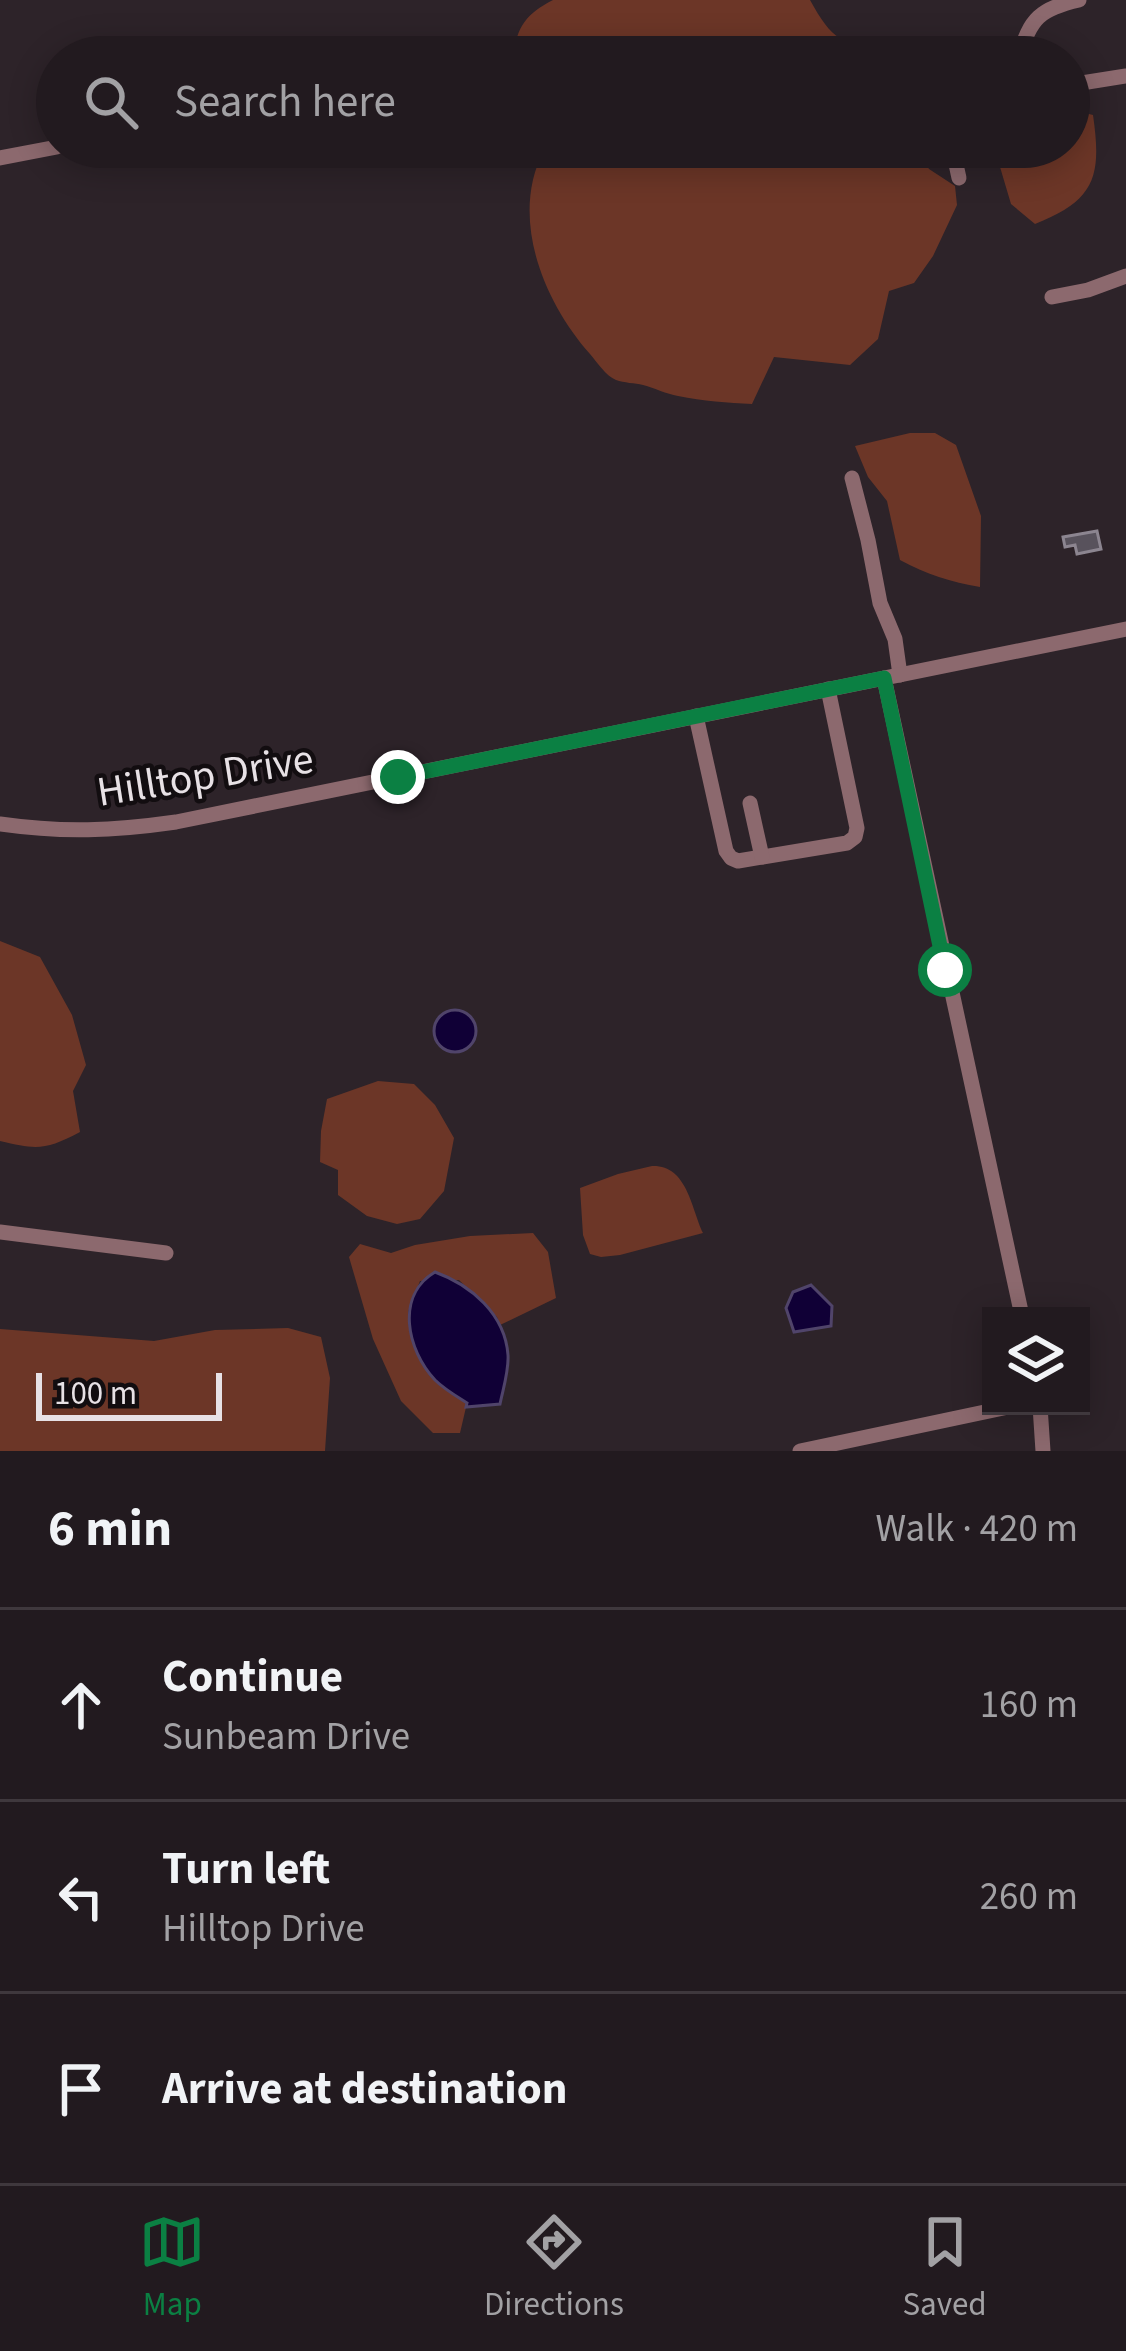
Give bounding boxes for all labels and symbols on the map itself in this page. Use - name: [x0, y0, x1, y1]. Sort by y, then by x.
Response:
- street label: Hilltop Drive: [93, 729, 318, 823]
- route end: [371, 750, 425, 804]
- route start: [918, 943, 972, 997]
- scale bar: [36, 1367, 222, 1420]

